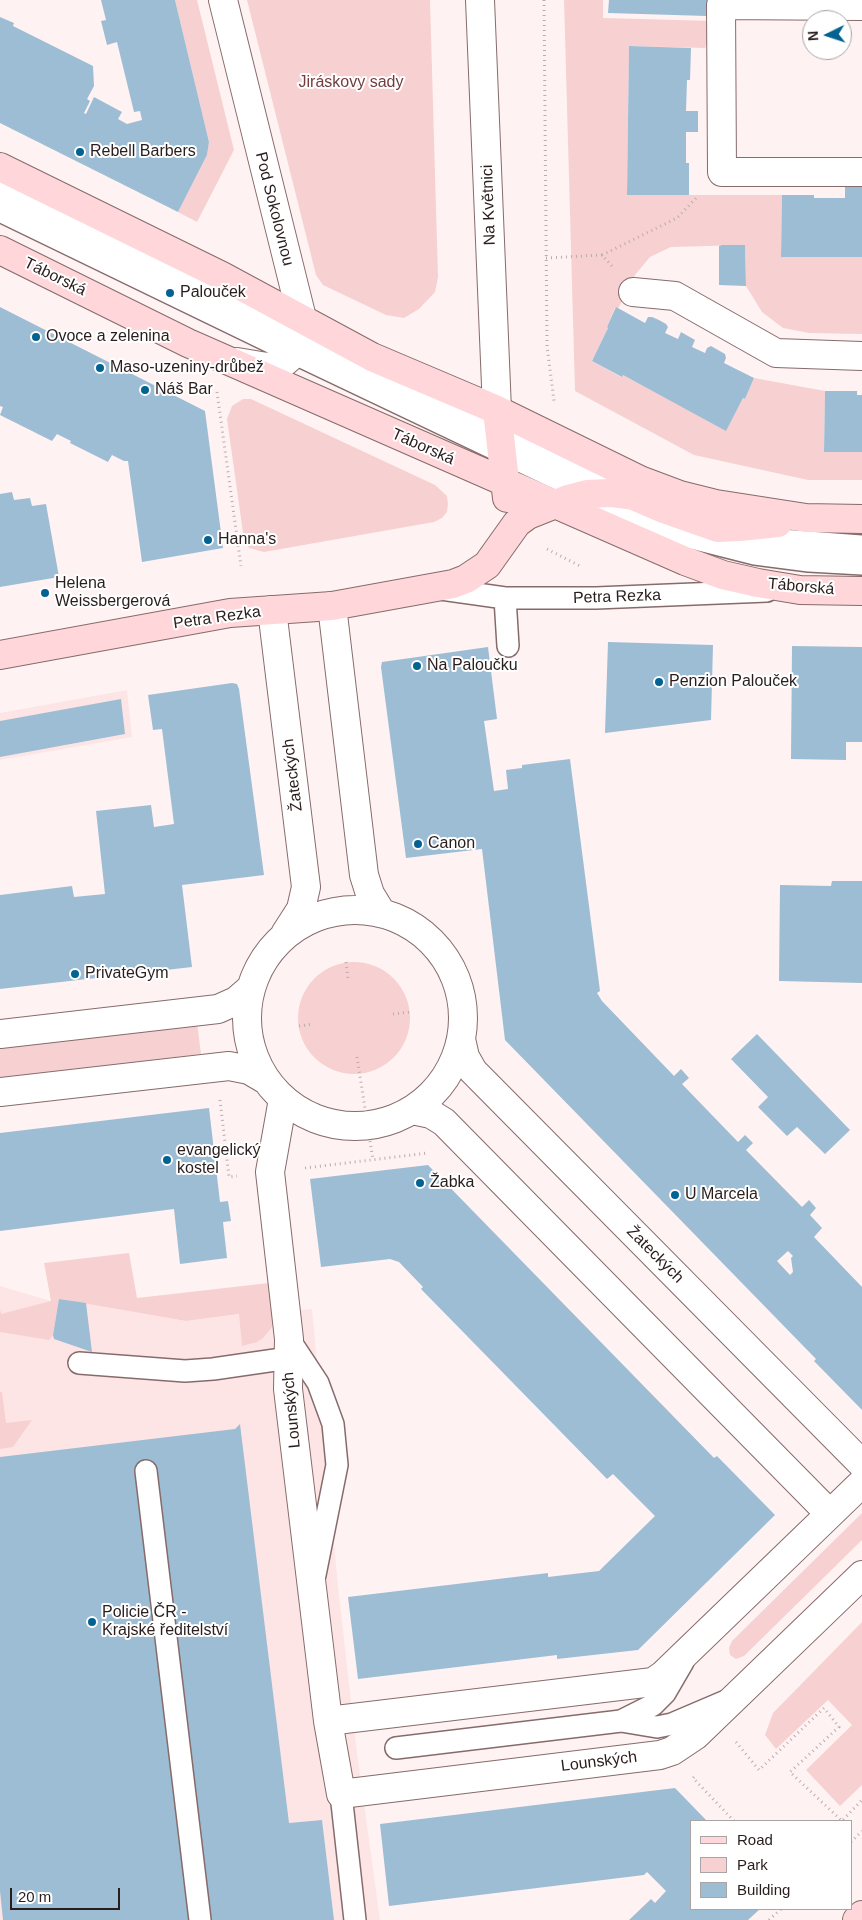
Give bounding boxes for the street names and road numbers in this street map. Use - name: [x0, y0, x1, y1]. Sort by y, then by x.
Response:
- street label: Pod Sokolovnou: [251, 150, 297, 268]
- street label: Na Květnici: [478, 164, 500, 246]
- street label: Táborská: [21, 254, 89, 300]
- street label: Táborská: [389, 425, 457, 469]
- street label: Táborská: [767, 575, 835, 599]
- street label: Petra Rezka: [573, 586, 661, 608]
- street label: Petra Rezka: [172, 602, 262, 634]
- street label: Žateckých: [279, 738, 307, 812]
- street label: Žateckých: [622, 1222, 688, 1288]
- street label: Lounských: [279, 1371, 305, 1449]
- street label: Lounských: [560, 1748, 638, 1776]

